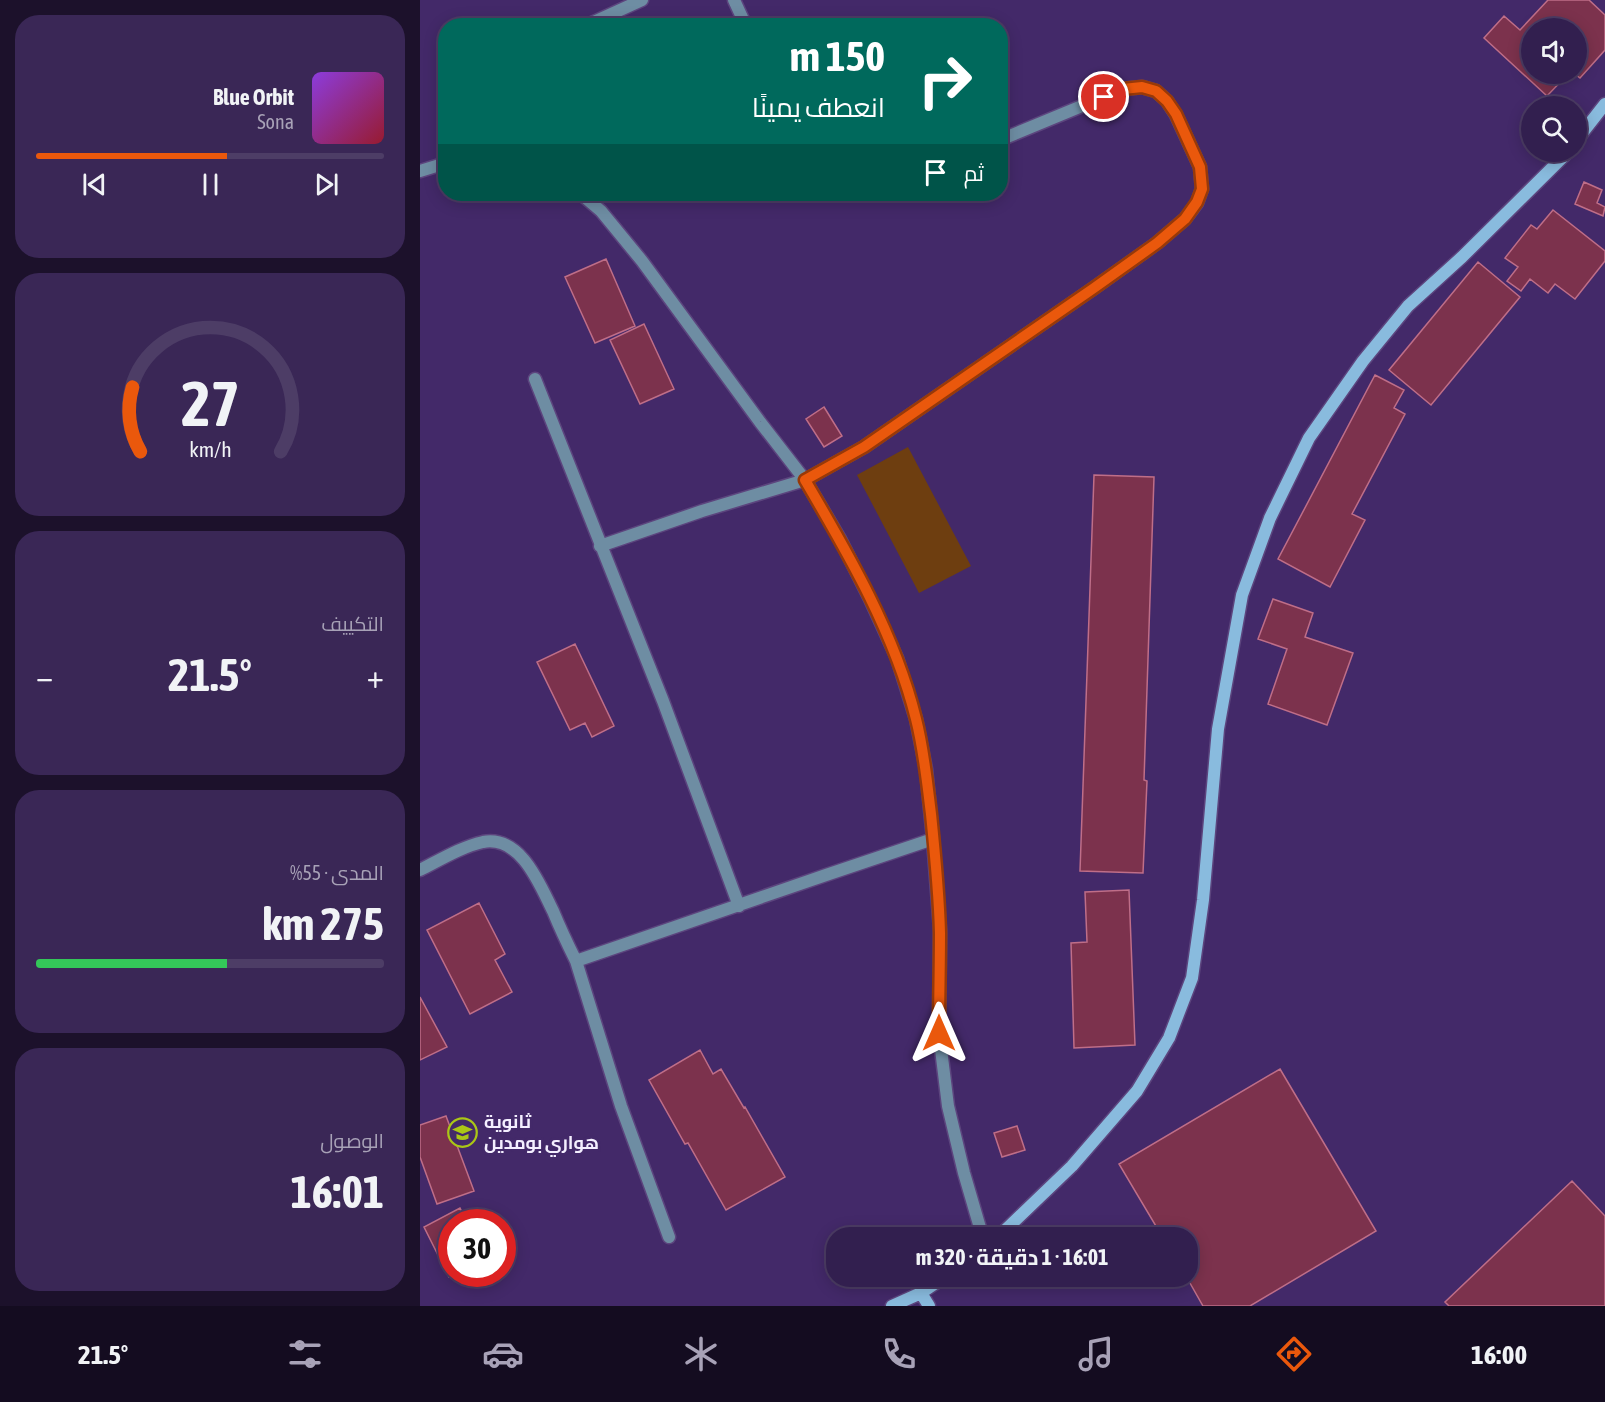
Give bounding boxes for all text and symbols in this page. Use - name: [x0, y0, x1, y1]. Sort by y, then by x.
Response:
- map controls: [1521, 18, 1587, 162]
- button: sound: [1521, 18, 1587, 84]
- text: 150 m: [790, 32, 885, 80]
- icon: right: [906, 42, 984, 120]
- pin: [1078, 71, 1129, 122]
- icon: arrive: [1087, 80, 1120, 113]
- text: Blue Orbit: [213, 84, 294, 110]
- text: انعطف يمينًا: [752, 92, 885, 123]
- button: search: [1521, 96, 1587, 162]
- text: Sona: [257, 110, 294, 133]
- icon: arrive: [919, 156, 952, 189]
- text: ثم: [964, 160, 984, 186]
- icon: previous: [78, 168, 111, 201]
- icon: pause: [194, 168, 227, 201]
- icon: next: [310, 168, 343, 201]
- text: 27: [181, 368, 239, 439]
- text: km/h: [189, 437, 231, 462]
- text: التكييف: [321, 612, 384, 635]
- text: 21.5°: [168, 649, 252, 701]
- text: −: [36, 657, 53, 695]
- text: +: [367, 657, 384, 695]
- text: المدى · 55%: [290, 861, 384, 884]
- text: 275 km: [262, 898, 384, 950]
- position arrow: [907, 1001, 971, 1065]
- place label: ثانوية هواري بومدين: [484, 1111, 599, 1157]
- school or university icon: ثانوية هواري بومدين: [447, 1116, 479, 1148]
- text: الوصول: [320, 1129, 384, 1152]
- text: 16:01: [290, 1166, 384, 1218]
- speed limit sign: 30: [438, 1209, 516, 1287]
- text: 16:01 · 1 دقيقة · 320 m: [916, 1244, 1108, 1270]
- icon: filters: [284, 1333, 326, 1375]
- icon: car: [482, 1333, 524, 1375]
- icon: climate: [680, 1333, 722, 1375]
- icon: phone: [878, 1333, 920, 1375]
- icon: music: [1075, 1333, 1117, 1375]
- icon: directions: [1273, 1333, 1315, 1375]
- text: 21.5°: [78, 1339, 128, 1370]
- text: 16:00: [1471, 1339, 1527, 1370]

